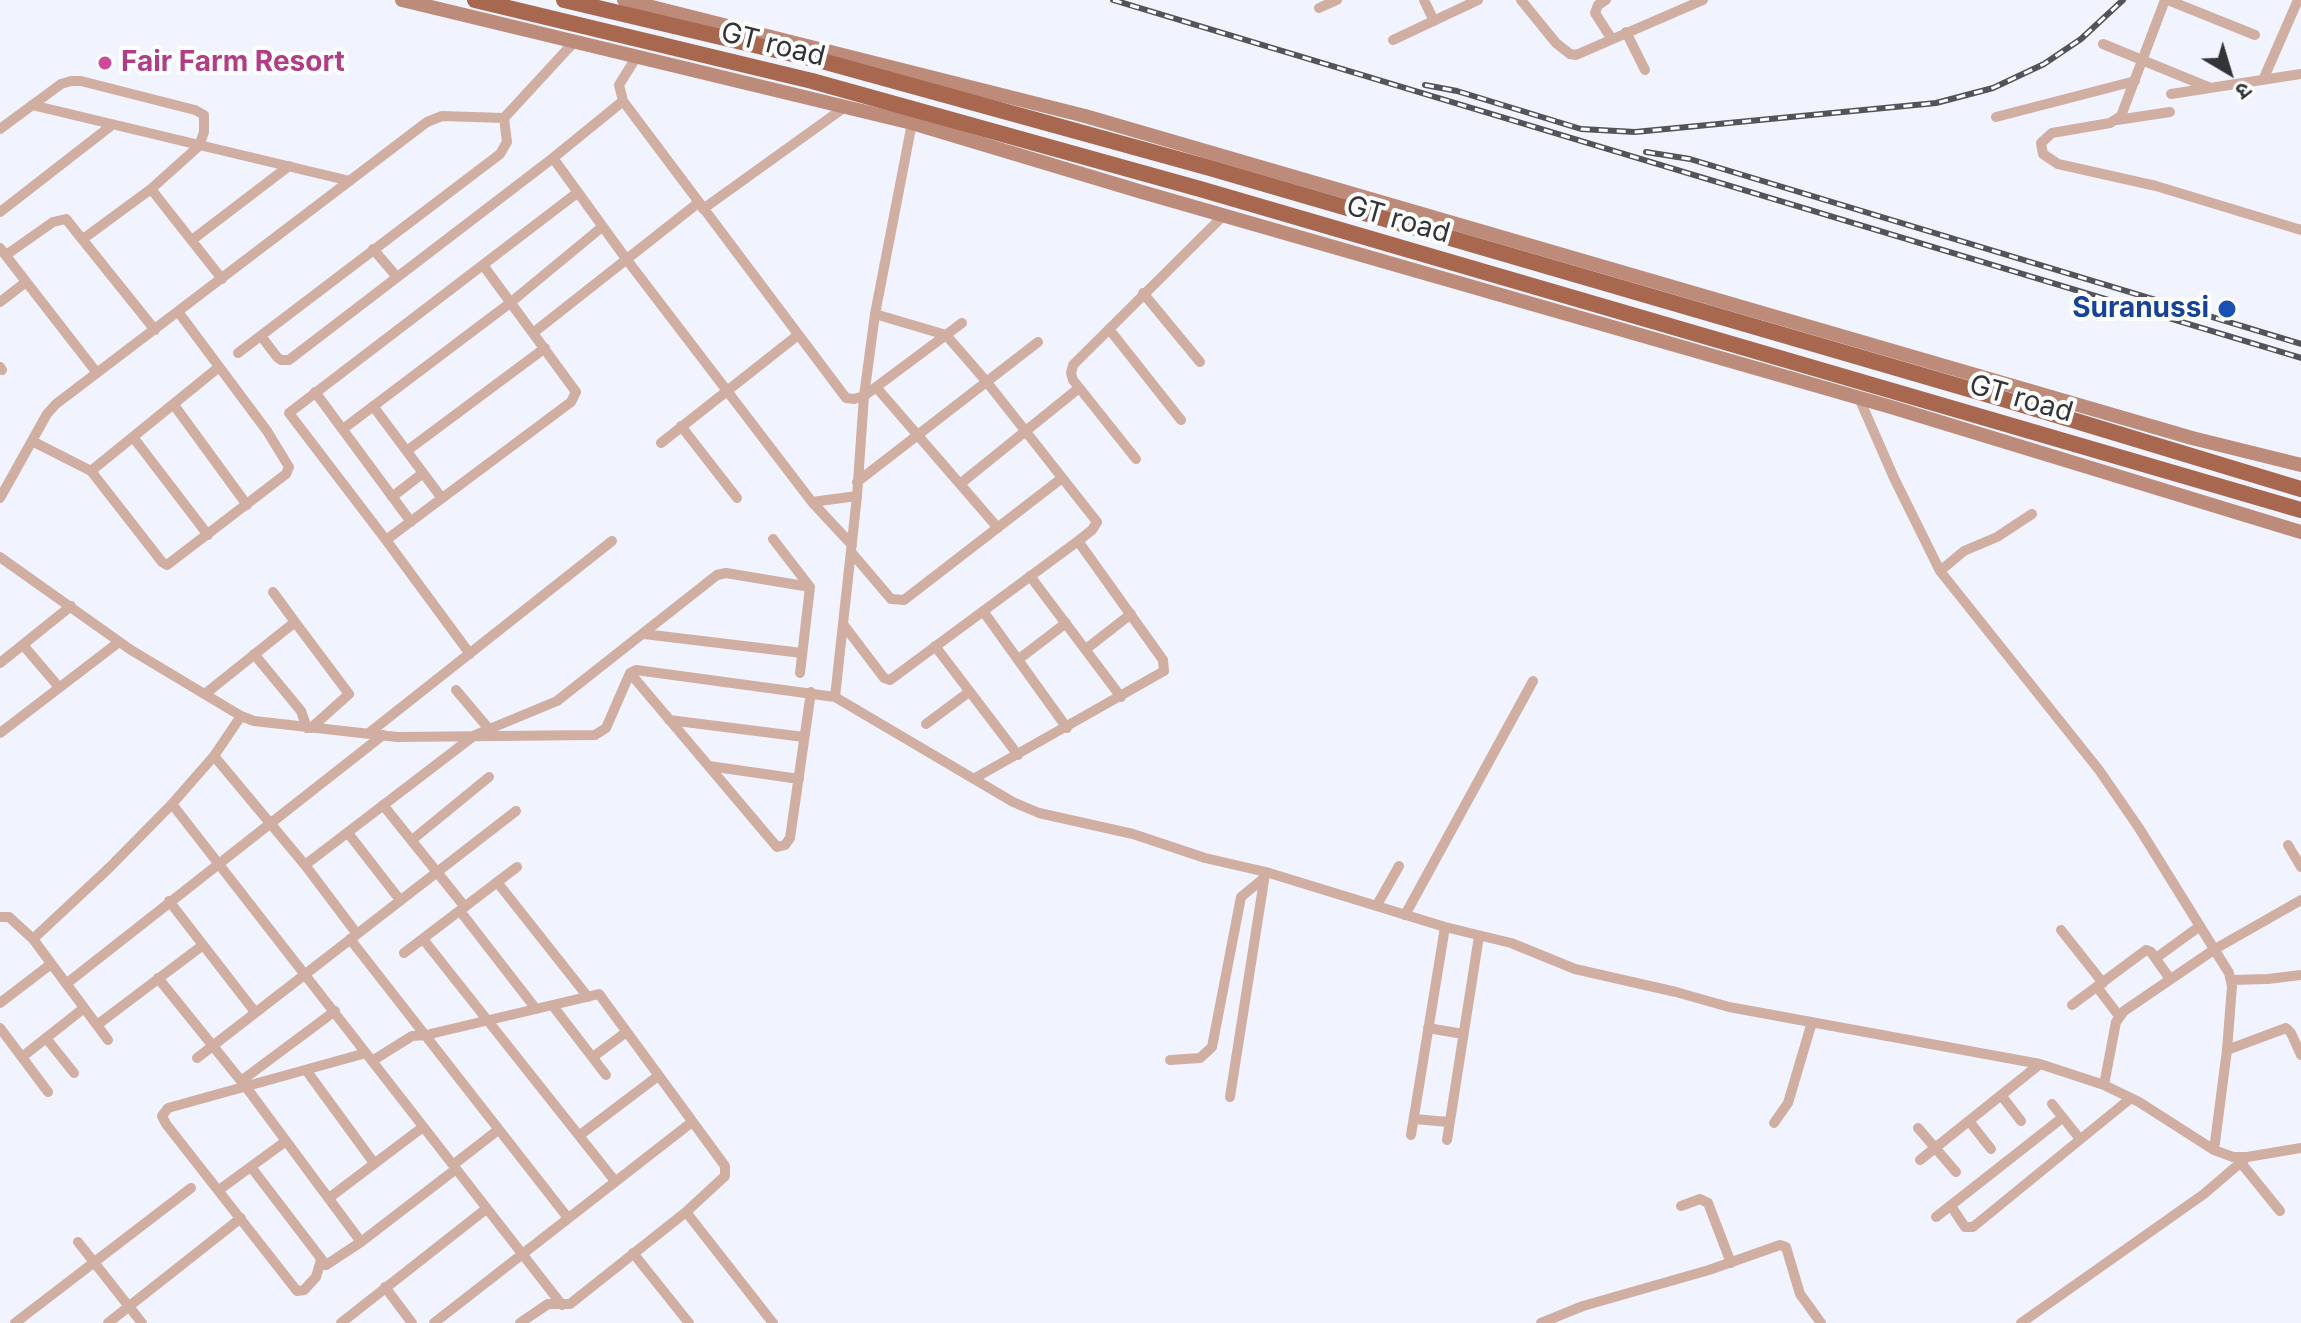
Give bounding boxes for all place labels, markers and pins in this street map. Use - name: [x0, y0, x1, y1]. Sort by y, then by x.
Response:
- place label: Fair Farm Resort: [121, 46, 345, 80]
- marker: Fair Farm Resort: [96, 54, 114, 72]
- place label: Suranussi: [2072, 292, 2209, 326]
- marker: Suranussi: [2216, 298, 2238, 320]

